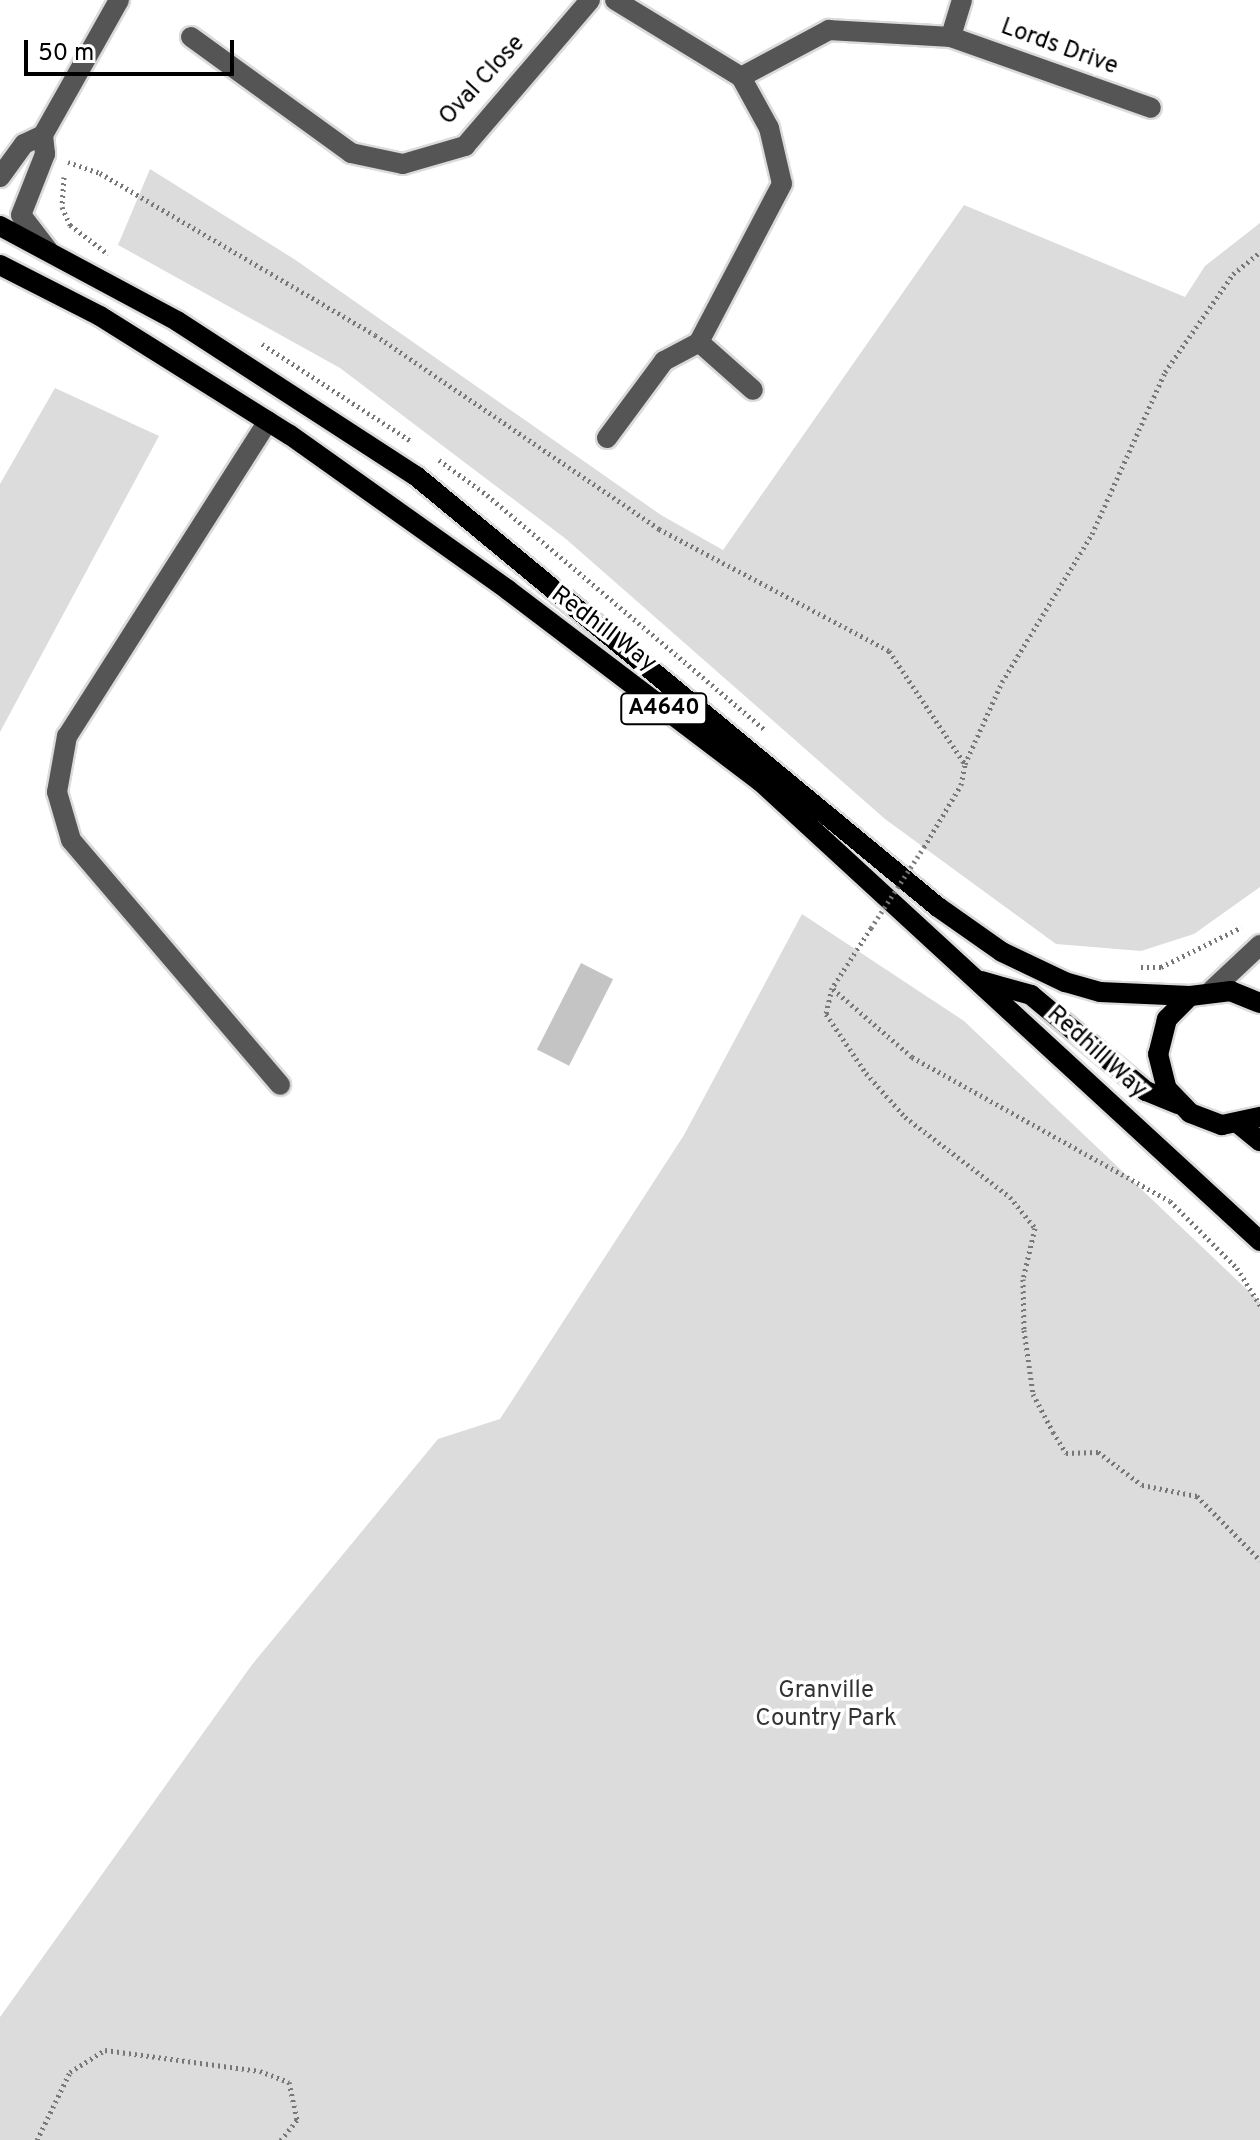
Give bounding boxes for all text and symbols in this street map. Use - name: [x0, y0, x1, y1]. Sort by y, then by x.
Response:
- street label: Lords Drive: [996, 13, 1122, 83]
- scale bar: [28, 24, 238, 74]
- street label: Oval Close: [434, 30, 532, 132]
- text: 50 m: [38, 39, 94, 69]
- street label: Redhill Way: [544, 581, 662, 679]
- road number: A4640: [620, 691, 708, 727]
- street label: Redhill Way: [1040, 1001, 1152, 1105]
- park label: Granville Country Park: [755, 1678, 897, 1734]

